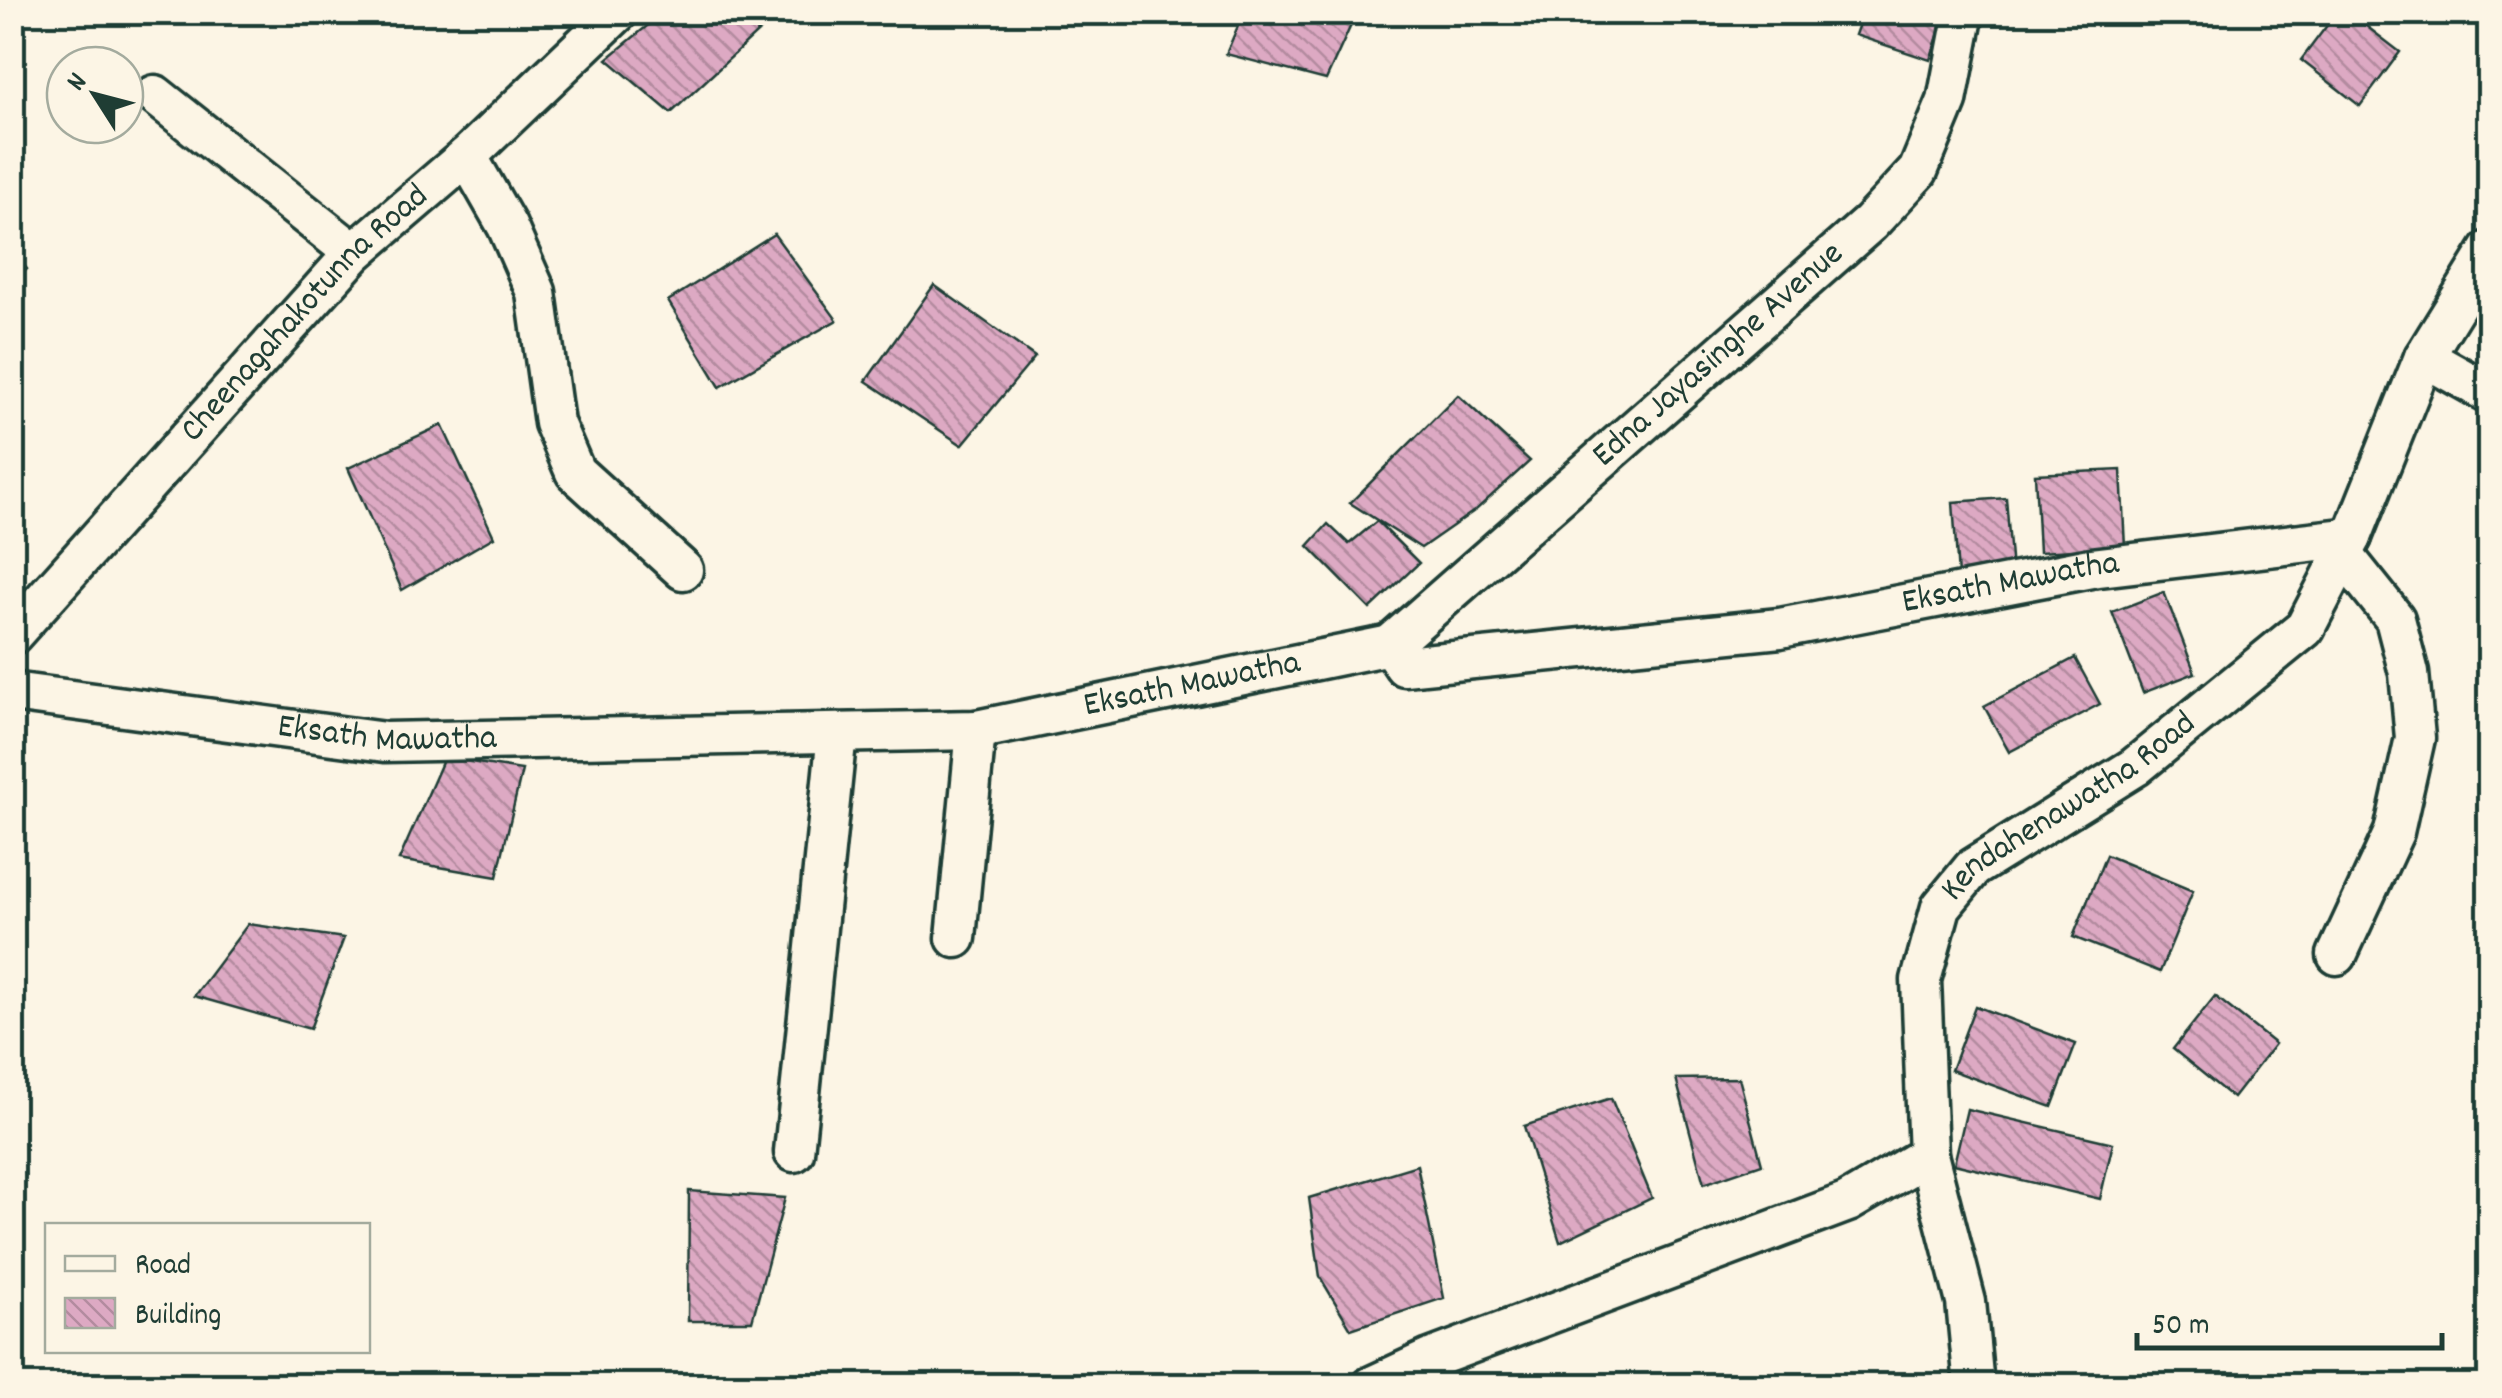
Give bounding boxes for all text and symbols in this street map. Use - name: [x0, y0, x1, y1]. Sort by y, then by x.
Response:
- north arrow: [45, 45, 145, 145]
- text: N: [59, 66, 99, 101]
- street label: Cheenagahakotunna Road: [170, 174, 441, 455]
- street label: Edna Jayasinghe Avenue: [1582, 231, 1856, 480]
- street label: Eksath Mawatha: [1898, 540, 2122, 629]
- street label: Eksath Mawatha: [1079, 639, 1305, 732]
- street label: Kendahenawatha Road: [1930, 701, 2208, 913]
- street label: Eksath Mawatha: [274, 703, 498, 767]
- legend: [45, 1223, 370, 1353]
- text: Road: [135, 1246, 191, 1289]
- scale bar: [2137, 1288, 2442, 1350]
- text: Building: [135, 1296, 221, 1339]
- text: 50 m: [2152, 1306, 2210, 1349]

